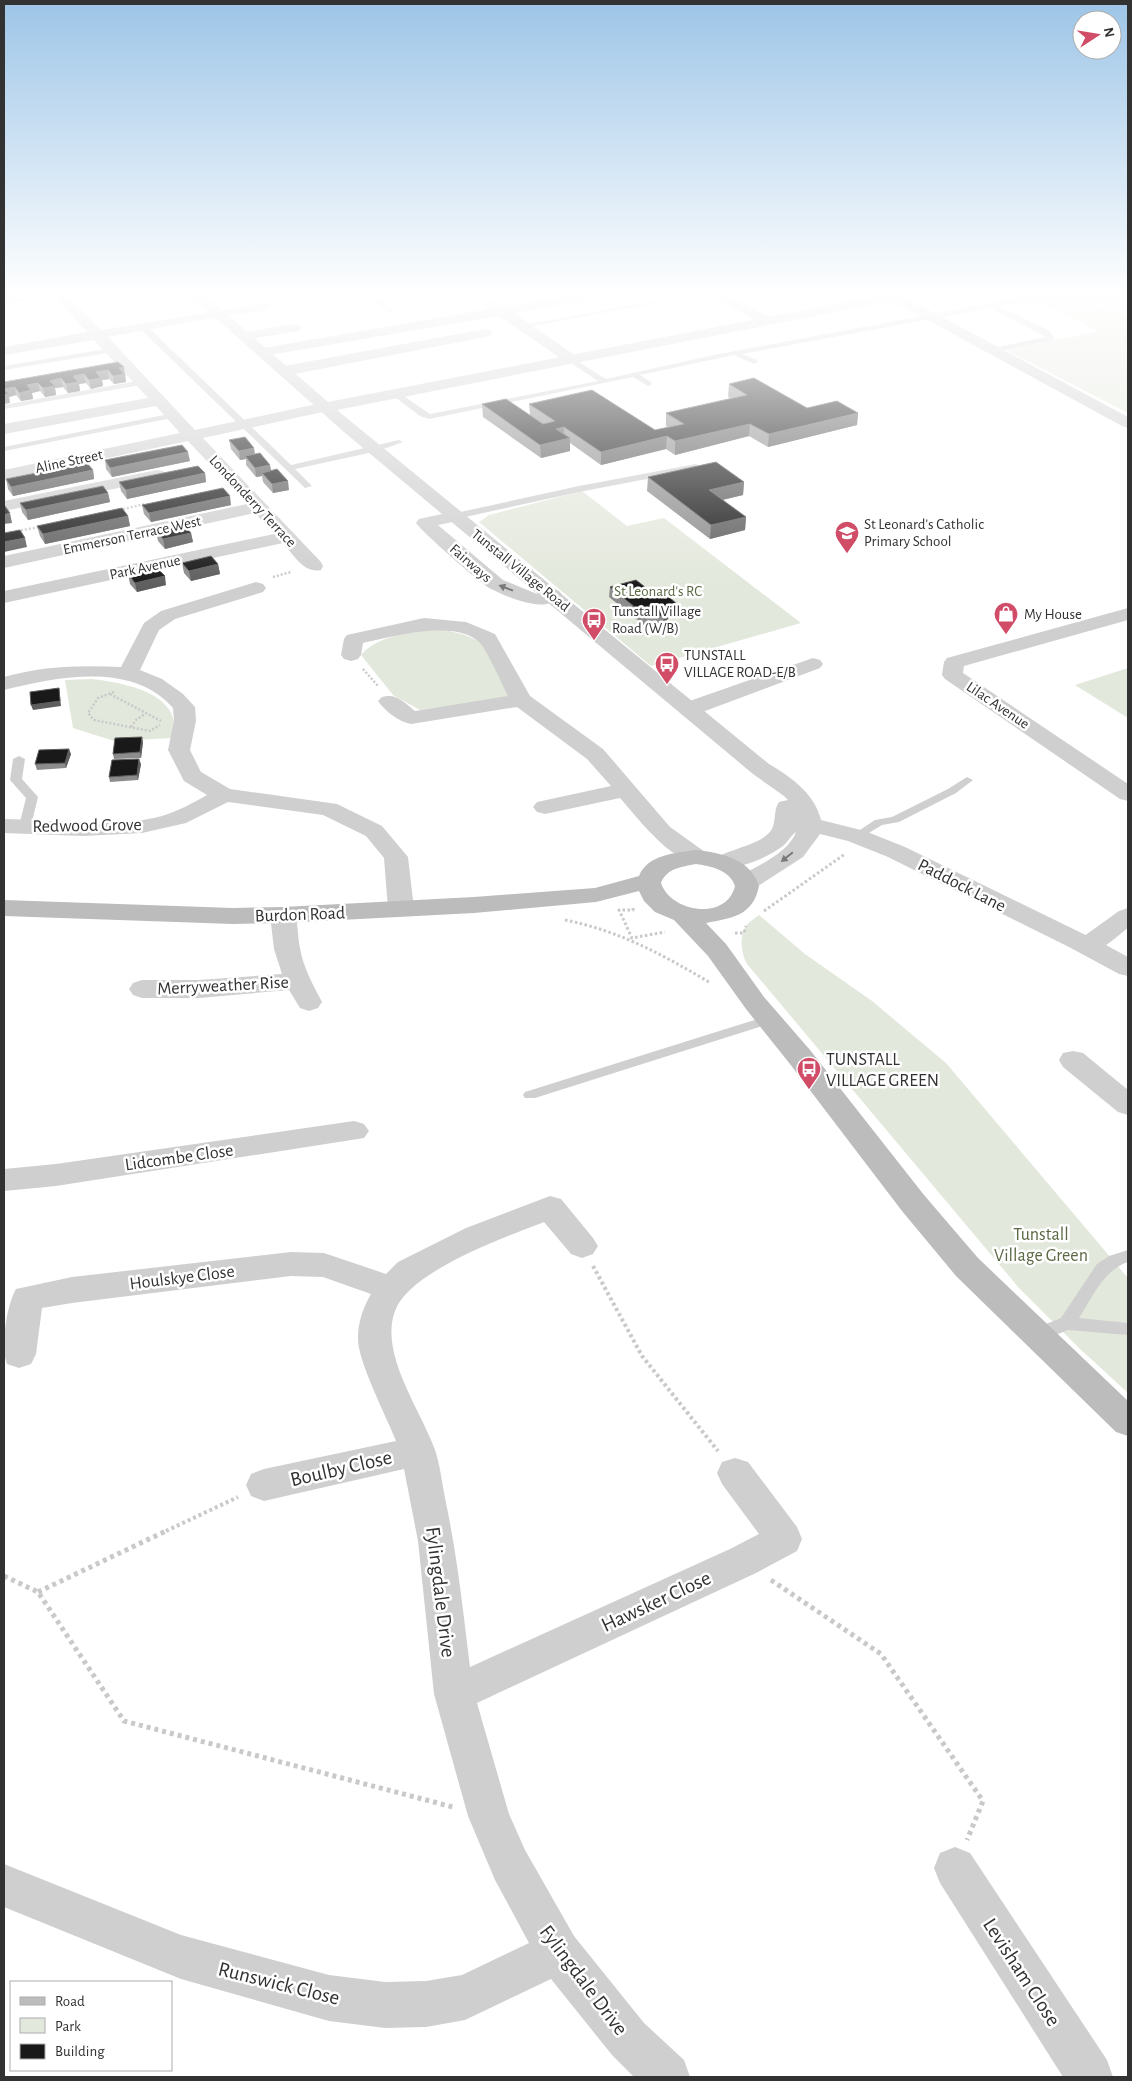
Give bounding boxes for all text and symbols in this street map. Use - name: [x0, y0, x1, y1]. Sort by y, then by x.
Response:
- north arrow: [1072, 10, 1122, 60]
- text: N: [1101, 26, 1117, 39]
- street label: Aline Street: [34, 447, 104, 476]
- street label: Londonderry Terrace: [206, 452, 299, 550]
- street label: Emmerson Terrace West: [62, 513, 203, 557]
- place label: St Leonard's Catholic Primary School: [864, 517, 984, 549]
- school or university icon: St Leonard's Catholic Primary School: [834, 520, 860, 554]
- street label: Tunstall Village Road: [469, 526, 573, 615]
- street label: Fairways: [447, 541, 495, 586]
- street label: Park Avenue: [108, 553, 182, 582]
- one-way arrow: [499, 584, 514, 591]
- park label: St Leonard's RC: [614, 584, 702, 599]
- shop icon: My House: [993, 601, 1019, 635]
- place label: Tunstall Village Road (W/B): [612, 604, 701, 636]
- bus stop icon: Tunstall Village Road (W/B): [581, 607, 607, 641]
- place label: My House: [1024, 607, 1082, 622]
- place label: TUNSTALL VILLAGE ROAD-E/B: [684, 648, 796, 680]
- bus stop icon: TUNSTALL VILLAGE ROAD-E/B: [654, 651, 680, 685]
- street label: Lilac Avenue: [963, 679, 1032, 732]
- street label: Redwood Grove: [32, 816, 142, 836]
- one-way arrow: [780, 851, 793, 862]
- street label: Paddock Lane: [915, 856, 1008, 916]
- street label: Burdon Road: [254, 904, 346, 926]
- street label: Merryweather Rise: [157, 974, 289, 998]
- place label: TUNSTALL VILLAGE GREEN: [826, 1051, 939, 1090]
- bus stop icon: TUNSTALL VILLAGE GREEN: [796, 1056, 822, 1090]
- street label: Lidcombe Close: [124, 1141, 235, 1175]
- park label: Tunstall Village Green: [994, 1226, 1088, 1265]
- street label: Houlskye Close: [129, 1263, 236, 1293]
- street label: Boulby Close: [288, 1447, 394, 1490]
- street label: Fylingdale Drive: [422, 1525, 459, 1659]
- street label: Hawsker Close: [598, 1567, 714, 1636]
- street label: Levisham Close: [979, 1914, 1064, 2030]
- street label: Fylingdale Drive: [536, 1921, 632, 2039]
- street label: Runswick Close: [216, 1958, 342, 2009]
- legend: [10, 1981, 172, 2071]
- text: Road: [55, 1994, 85, 2009]
- text: Park: [55, 2019, 81, 2034]
- text: Building: [55, 2044, 105, 2059]

